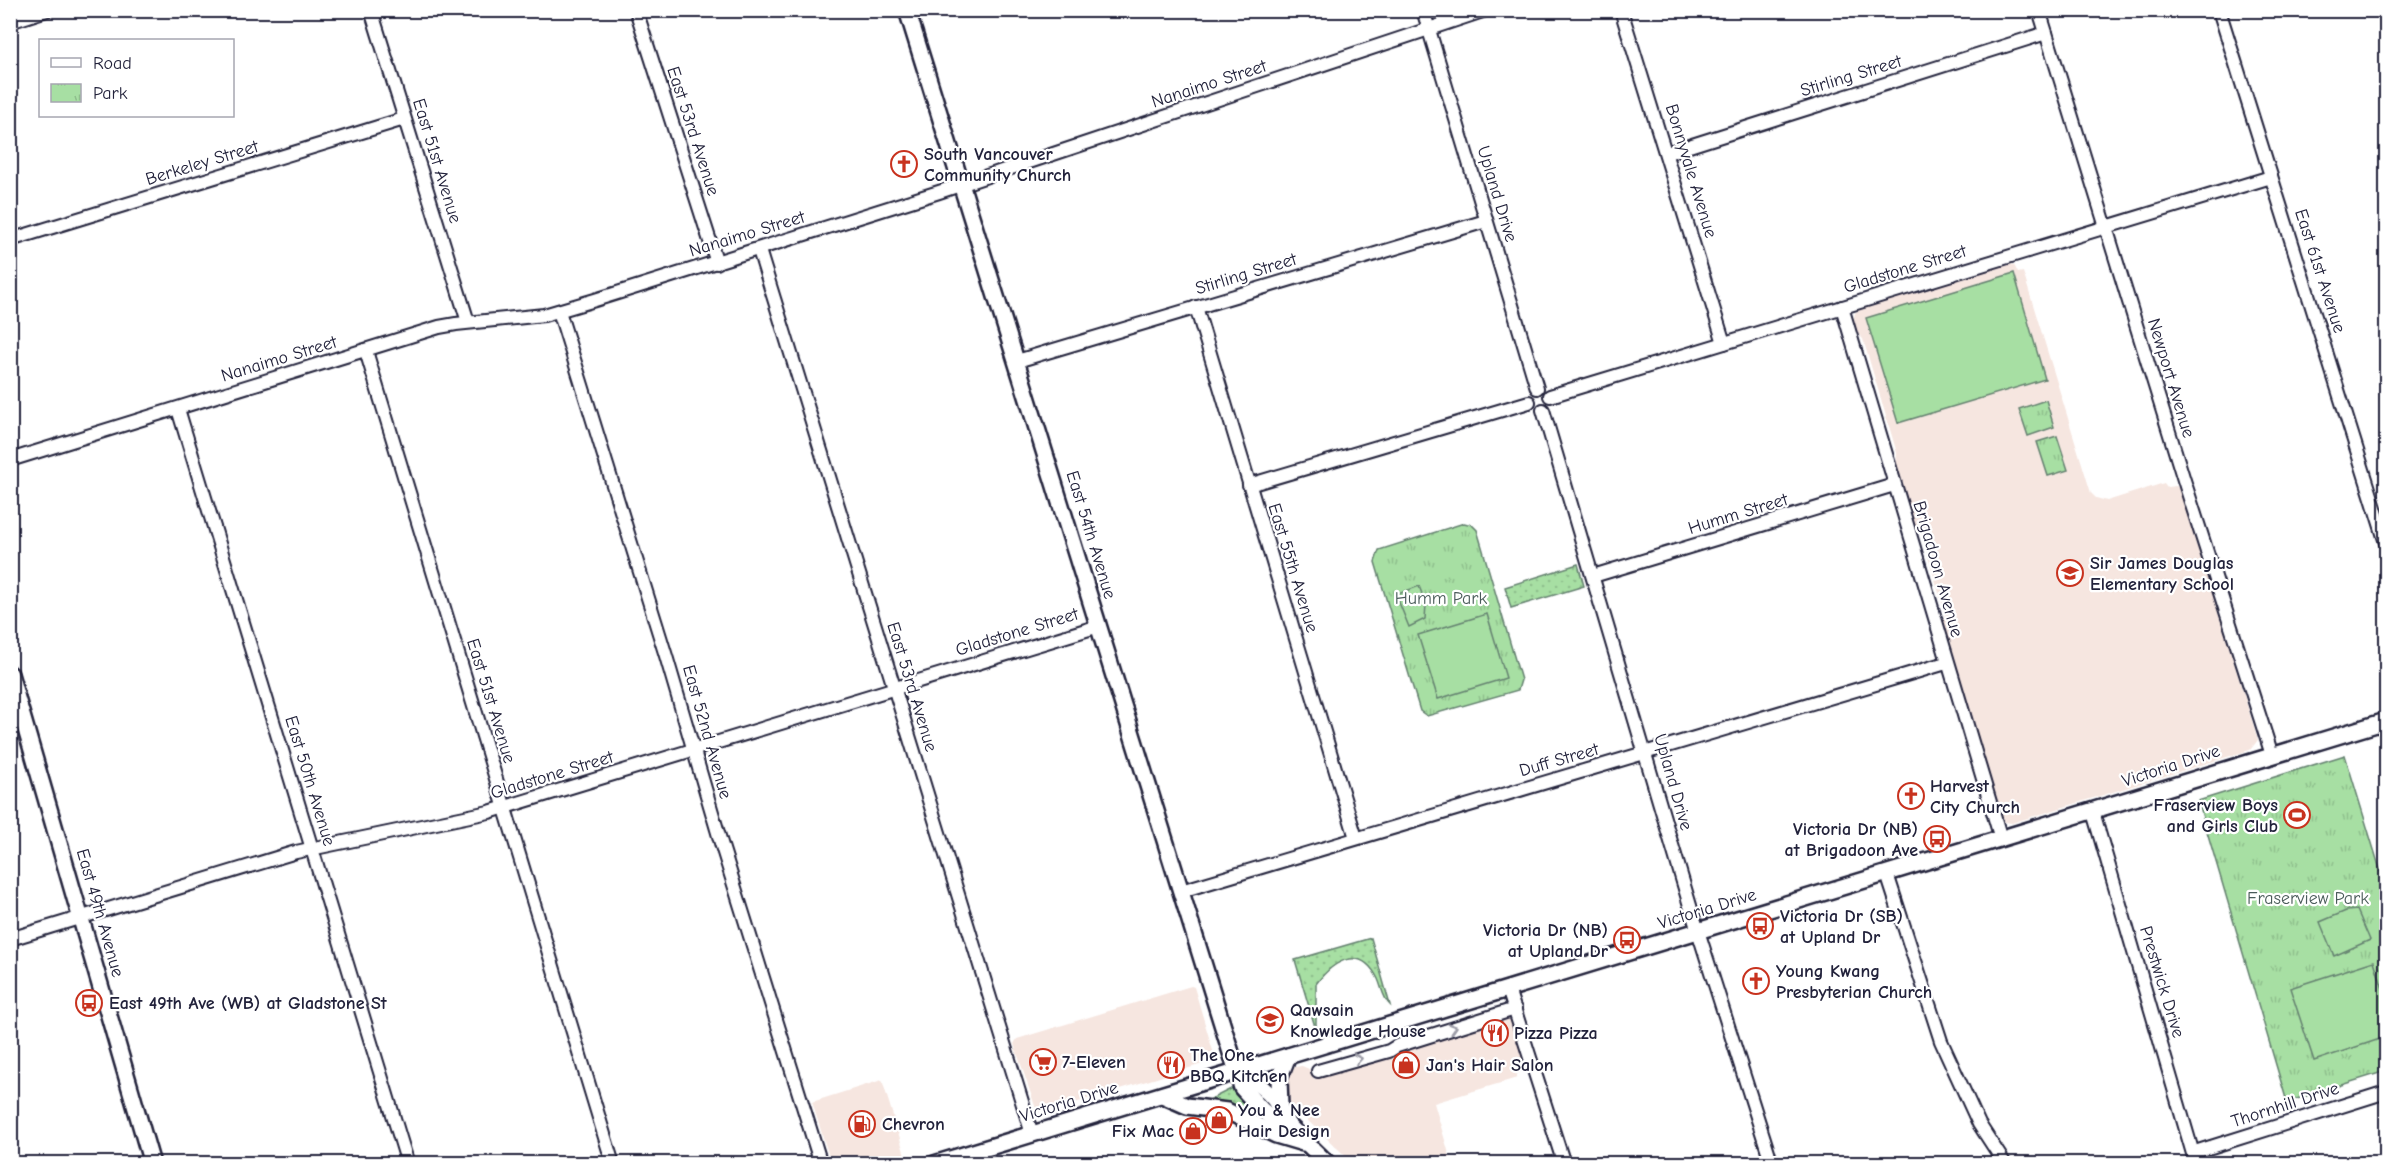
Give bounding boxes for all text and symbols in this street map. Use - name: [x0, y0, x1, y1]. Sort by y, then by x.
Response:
- legend: [39, 39, 234, 117]
- street label: Stirling Street: [1798, 50, 1905, 101]
- text: Road: [93, 53, 132, 74]
- street label: Nanaimo Street: [1149, 55, 1270, 113]
- street label: East 53rd Avenue: [662, 64, 724, 198]
- text: Park: [93, 83, 128, 104]
- street label: East 51st Avenue: [408, 96, 466, 226]
- street label: Bonnyvale Avenue: [1661, 102, 1721, 240]
- street label: Berkeley Street: [143, 136, 262, 190]
- street label: Upland Drive: [1472, 143, 1522, 245]
- place label: South Vancouver Community Church: [924, 144, 1071, 186]
- church icon: South Vancouver Community Church: [889, 149, 919, 179]
- street label: Nanaimo Street: [687, 206, 808, 262]
- street label: East 61st Avenue: [2290, 206, 2350, 336]
- street label: Gladstone Street: [1841, 240, 1970, 298]
- street label: Stirling Street: [1193, 248, 1300, 299]
- street label: Newport Avenue: [2143, 316, 2199, 440]
- street label: Nanaimo Street: [219, 331, 340, 387]
- street label: East 54th Avenue: [1062, 468, 1120, 602]
- street label: Humm Street: [1686, 489, 1791, 539]
- street label: Brigadoon Avenue: [1909, 499, 1967, 639]
- street label: East 55th Avenue: [1263, 501, 1323, 635]
- place label: Sir James Douglas Elementary School: [2090, 553, 2234, 595]
- school or university icon: Sir James Douglas Elementary School: [2055, 558, 2085, 588]
- park label: Humm Park: [1395, 588, 1488, 609]
- street label: Gladstone Street: [953, 603, 1082, 661]
- street label: East 53rd Avenue: [882, 620, 942, 754]
- street label: East 51st Avenue: [462, 636, 520, 766]
- street label: East 52nd Avenue: [678, 663, 736, 801]
- street label: East 50th Avenue: [280, 713, 340, 849]
- street label: Upland Drive: [1649, 731, 1697, 833]
- street label: Duff Street: [1517, 738, 1602, 781]
- street label: Victoria Drive: [2119, 740, 2223, 792]
- street label: Gladstone Street: [488, 746, 617, 804]
- place label: Harvest City Church: [1930, 776, 2020, 818]
- church icon: Harvest City Church: [1896, 781, 1926, 811]
- place label: Fraserview Boys and Girls Club: [2153, 795, 2278, 837]
- sports icon: Fraserview Boys and Girls Club: [2282, 800, 2312, 830]
- place label: Victoria Dr (NB) at Brigadoon Ave: [1785, 819, 1918, 861]
- bus stop icon: Victoria Dr (NB) at Brigadoon Ave: [1922, 824, 1952, 854]
- street label: East 49th Avenue: [72, 846, 128, 980]
- street label: Victoria Drive: [1655, 884, 1759, 934]
- park label: Fraserview Park: [2247, 888, 2369, 909]
- place label: Victoria Dr (SB) at Upland Dr: [1780, 906, 1903, 948]
- bus stop icon: Victoria Dr (SB) at Upland Dr: [1745, 911, 1775, 941]
- place label: Victoria Dr (NB) at Upland Dr: [1483, 920, 1609, 962]
- street label: Prestwick Drive: [2135, 924, 2189, 1040]
- bus stop icon: Victoria Dr (NB) at Upland Dr: [1612, 925, 1642, 955]
- place label: Young Kwang Presbyterian Church: [1776, 961, 1932, 1003]
- church icon: Young Kwang Presbyterian Church: [1741, 966, 1771, 996]
- bus stop icon: East 49th Ave (WB) at Gladstone St: [74, 988, 104, 1018]
- place label: East 49th Ave (WB) at Gladstone St: [109, 993, 388, 1014]
- place label: Qawsain Knowledge House: [1290, 1000, 1426, 1042]
- school or university icon: Qawsain Knowledge House: [1255, 1005, 1285, 1035]
- restaurant icon: Pizza Pizza: [1480, 1018, 1510, 1048]
- one-way arrow: [1447, 1023, 1458, 1035]
- place label: Pizza Pizza: [1514, 1023, 1598, 1044]
- place label: The One BBQ Kitchen: [1190, 1045, 1287, 1087]
- supermarket icon: 7-Eleven: [1028, 1047, 1058, 1077]
- restaurant icon: The One BBQ Kitchen: [1156, 1050, 1186, 1080]
- shop icon: Jan's Hair Salon: [1391, 1050, 1421, 1080]
- place label: 7-Eleven: [1062, 1052, 1126, 1073]
- one-way arrow: [1353, 1054, 1363, 1066]
- place label: Jan's Hair Salon: [1426, 1055, 1554, 1076]
- street label: Victoria Drive: [1017, 1077, 1121, 1127]
- street label: Thornhill Drive: [2228, 1078, 2342, 1132]
- place label: You & Nee Hair Design: [1238, 1100, 1330, 1142]
- shop icon: You & Nee Hair Design: [1204, 1105, 1234, 1135]
- fuel station icon: Chevron: [847, 1109, 877, 1139]
- place label: Chevron: [882, 1114, 945, 1135]
- shop icon: Fix Mac: [1178, 1116, 1208, 1146]
- place label: Fix Mac: [1112, 1121, 1175, 1142]

